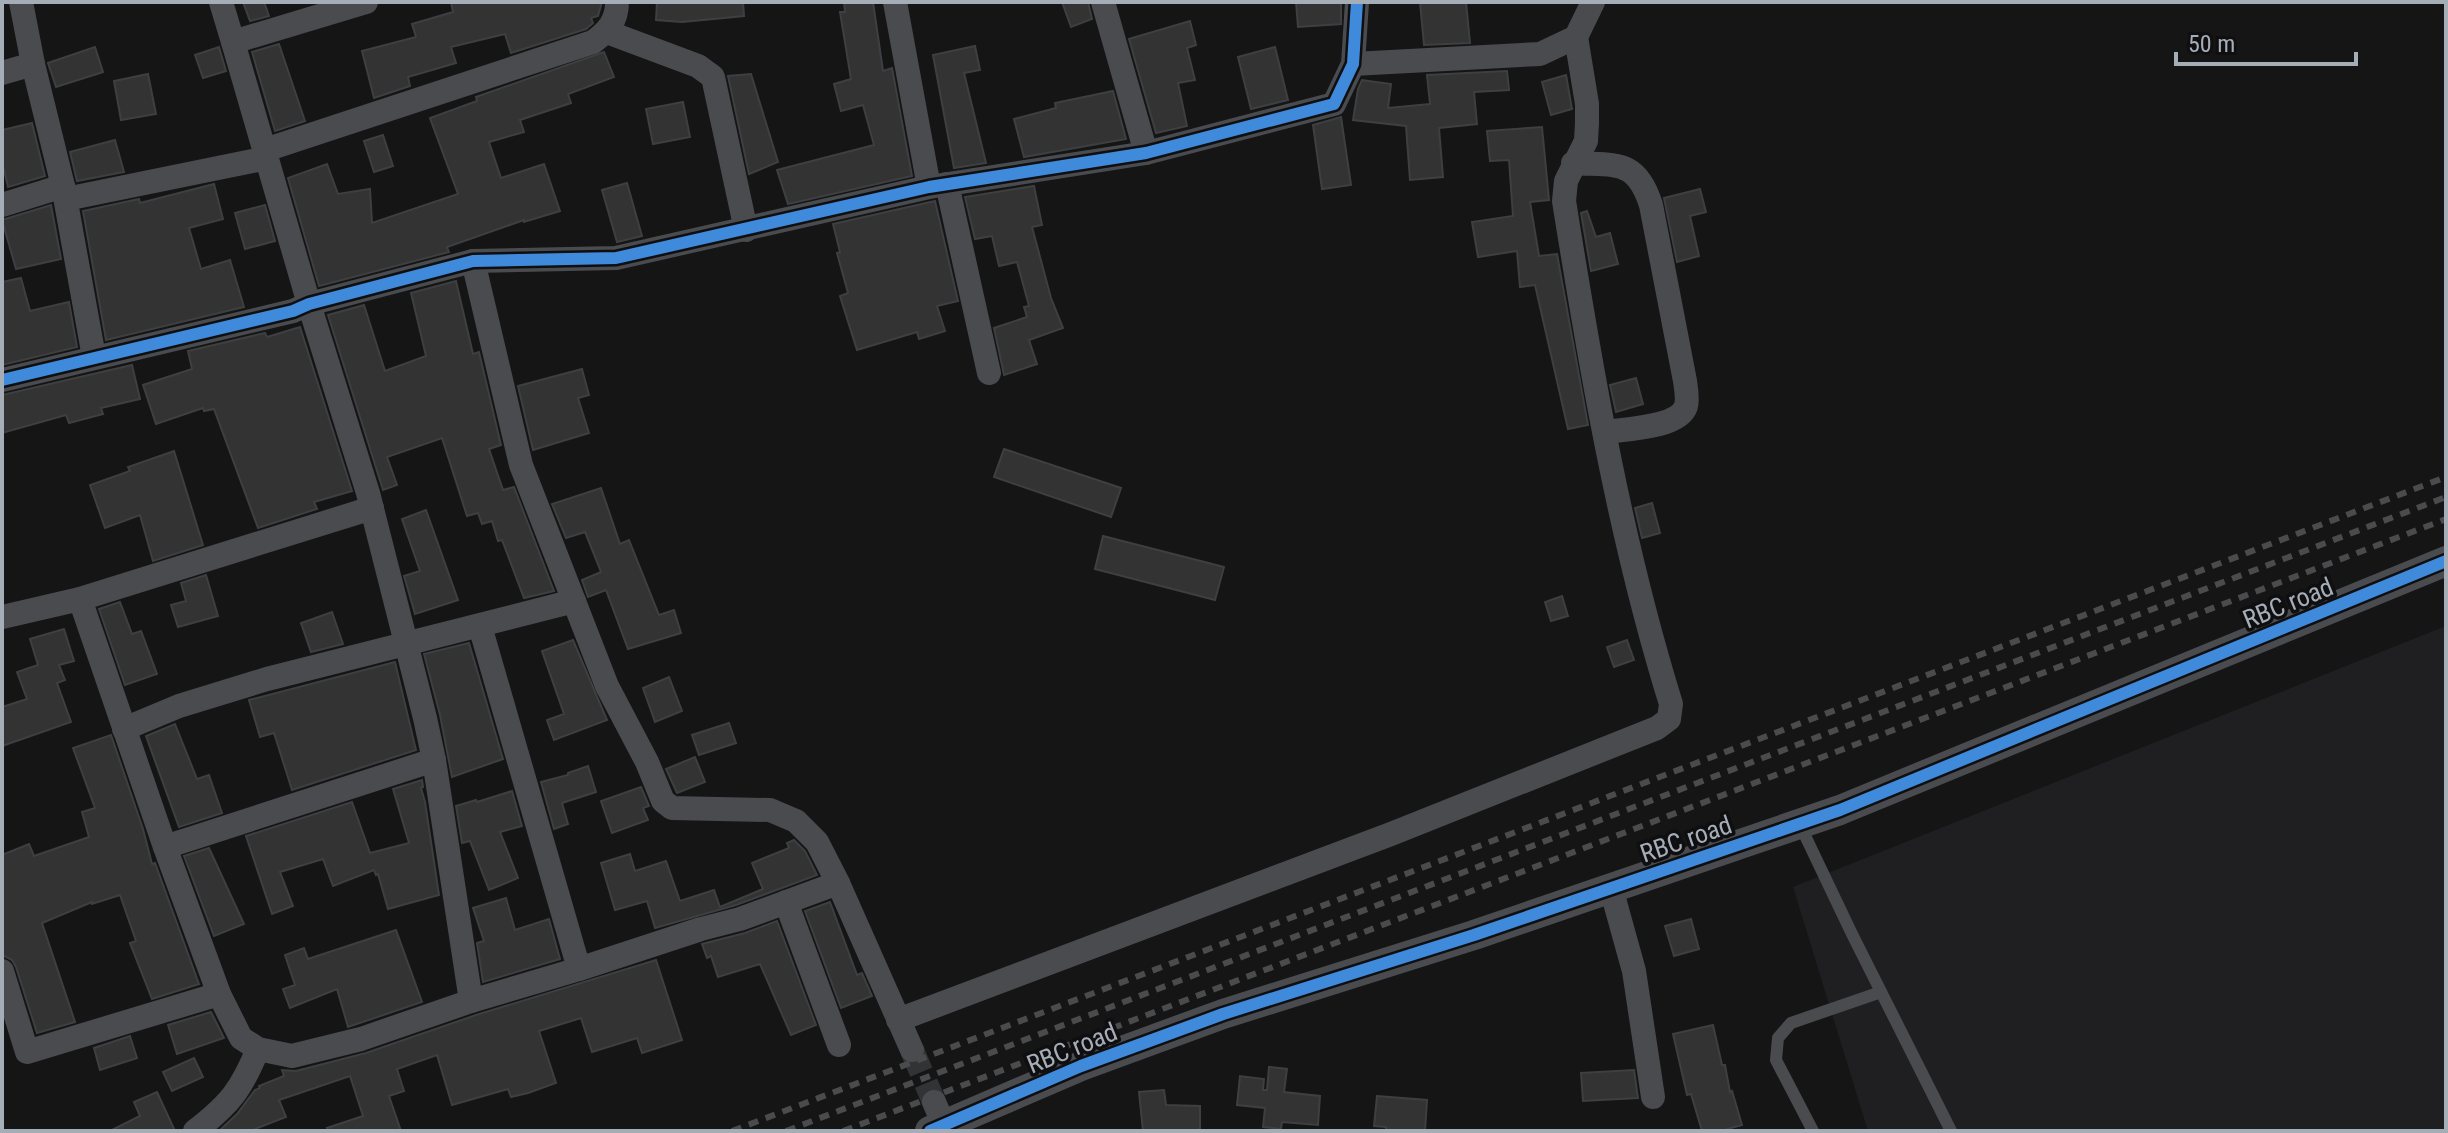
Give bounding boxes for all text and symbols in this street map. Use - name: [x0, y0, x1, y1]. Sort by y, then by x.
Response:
- scale bar: [2176, 16, 2356, 66]
- text: 50 m: [2188, 30, 2235, 58]
- street label: RBC road: [2238, 571, 2338, 635]
- street label: RBC road: [1636, 809, 1736, 869]
- street label: RBC road: [1022, 1016, 1122, 1080]

